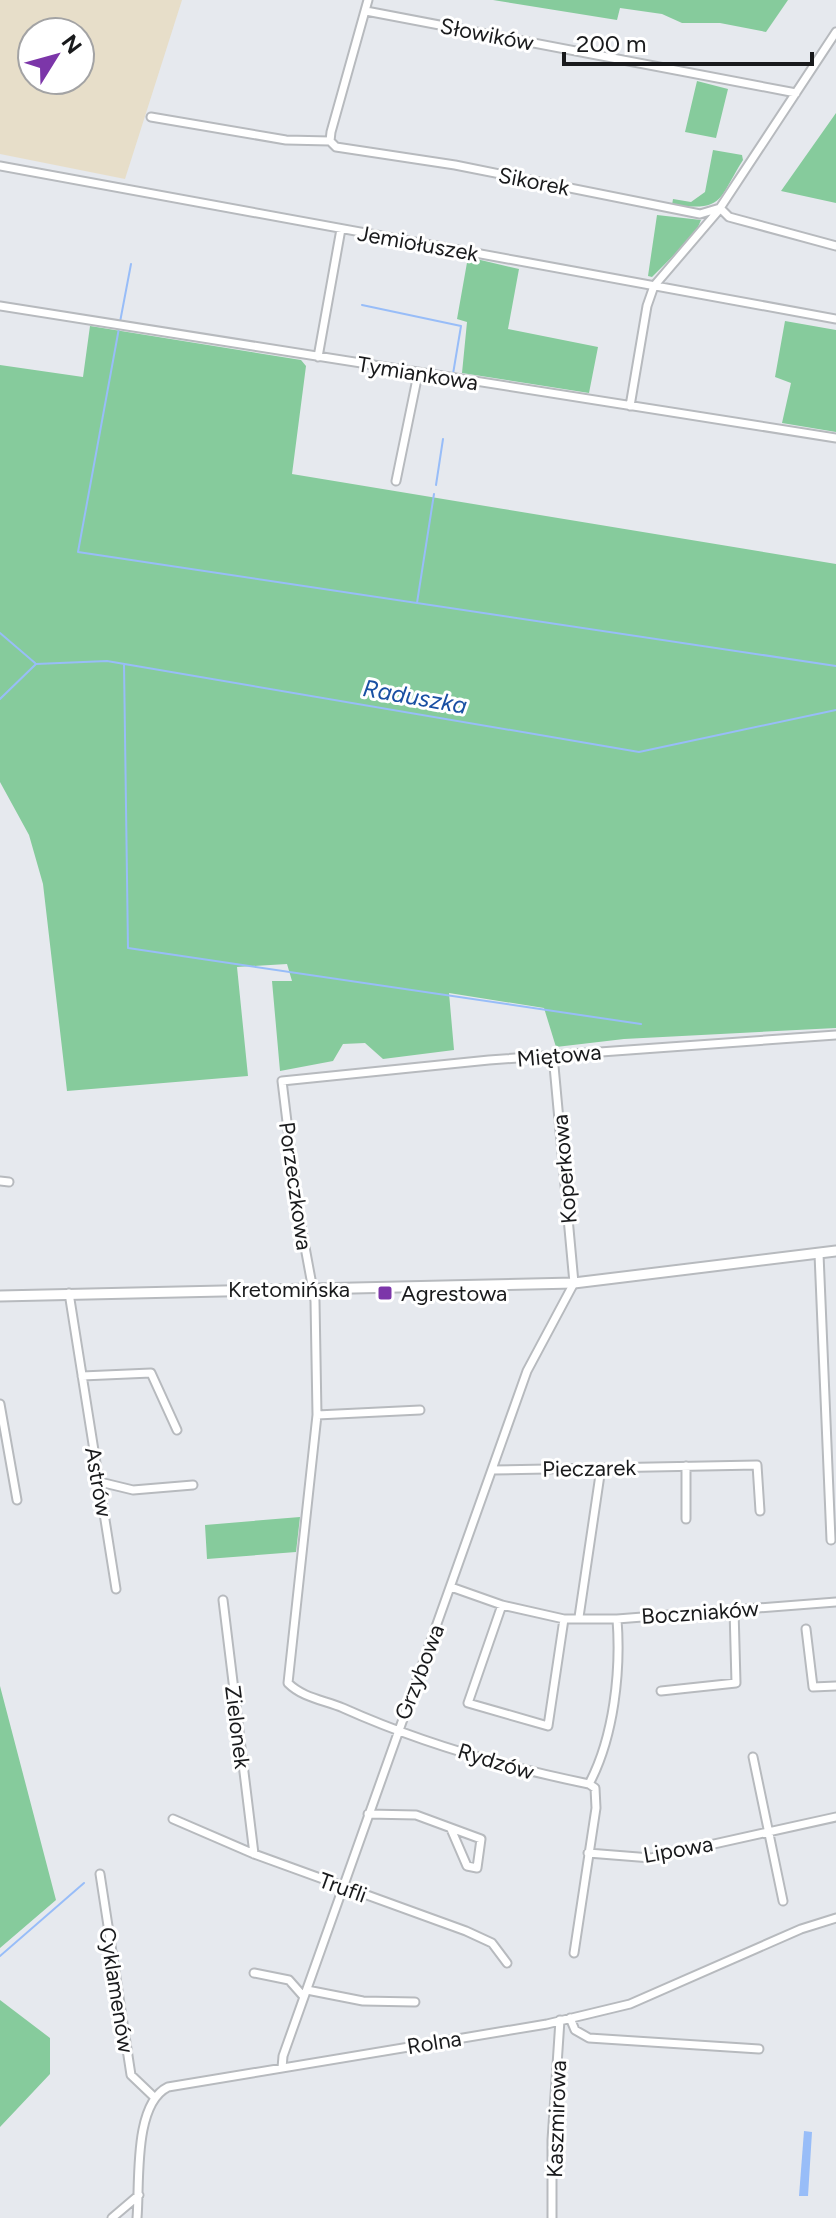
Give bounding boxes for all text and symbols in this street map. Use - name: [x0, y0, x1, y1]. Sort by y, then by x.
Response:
- street label: Słowików: [438, 12, 537, 57]
- north arrow: [16, 16, 96, 96]
- scale bar: [564, 16, 812, 66]
- text: N: [56, 29, 87, 59]
- text: 200 m: [576, 29, 647, 58]
- street label: Sikorek: [496, 161, 572, 202]
- street label: Jemiołuszek: [355, 220, 481, 267]
- street label: Tymiankowa: [356, 351, 480, 396]
- water label: Raduszka: [361, 673, 469, 720]
- street label: Miętowa: [516, 1038, 602, 1073]
- street label: Koperkowa: [546, 1113, 583, 1225]
- street label: Porzeczkowa: [273, 1120, 318, 1252]
- street label: Kretomińska: [228, 1276, 350, 1303]
- place label: Agrestowa: [401, 1280, 507, 1307]
- marker: Agrestowa: [376, 1284, 394, 1302]
- street label: Astrów: [79, 1445, 118, 1520]
- street label: Pieczarek: [542, 1454, 637, 1483]
- street label: Boczniaków: [640, 1595, 760, 1630]
- street label: Grzybowa: [389, 1621, 450, 1724]
- street label: Zielonek: [219, 1684, 256, 1771]
- street label: Rydzów: [454, 1737, 538, 1786]
- street label: Lipowa: [641, 1830, 715, 1869]
- street label: Trufli: [315, 1866, 370, 1909]
- street label: Cyklamenów: [93, 1925, 140, 2056]
- street label: Rolna: [405, 2025, 463, 2060]
- street label: Kaszmirowa: [541, 2060, 572, 2178]

